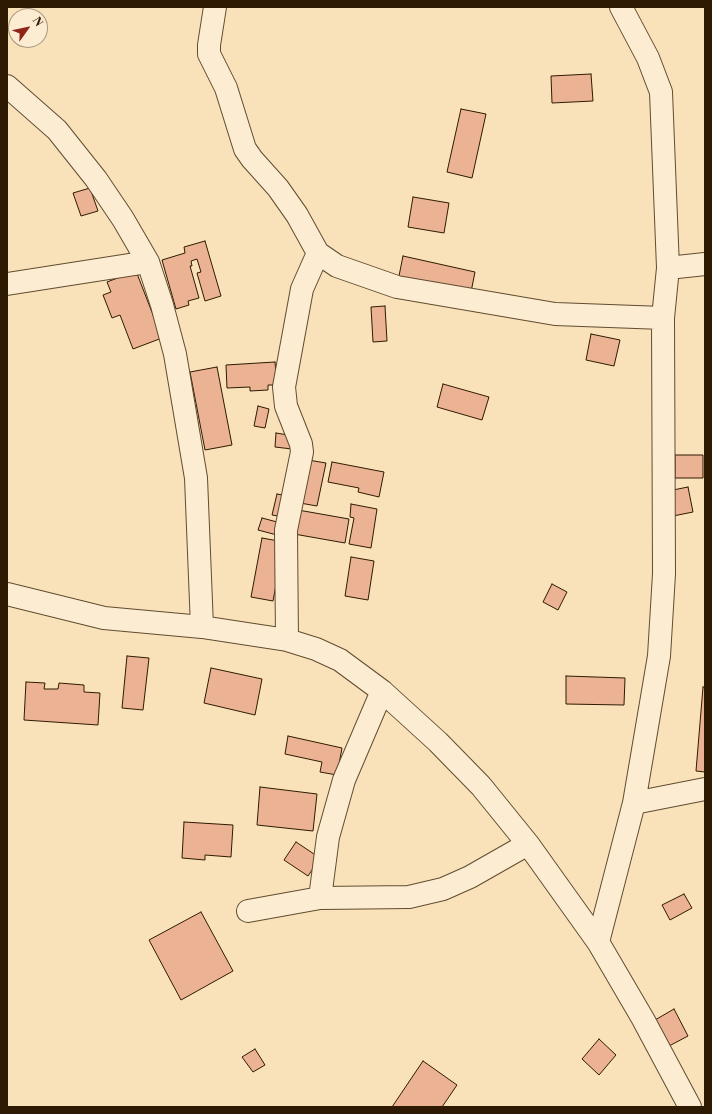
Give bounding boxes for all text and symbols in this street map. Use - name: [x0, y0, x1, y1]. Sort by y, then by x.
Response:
- north arrow: [8, 8, 48, 48]
- text: N: [29, 15, 45, 29]

